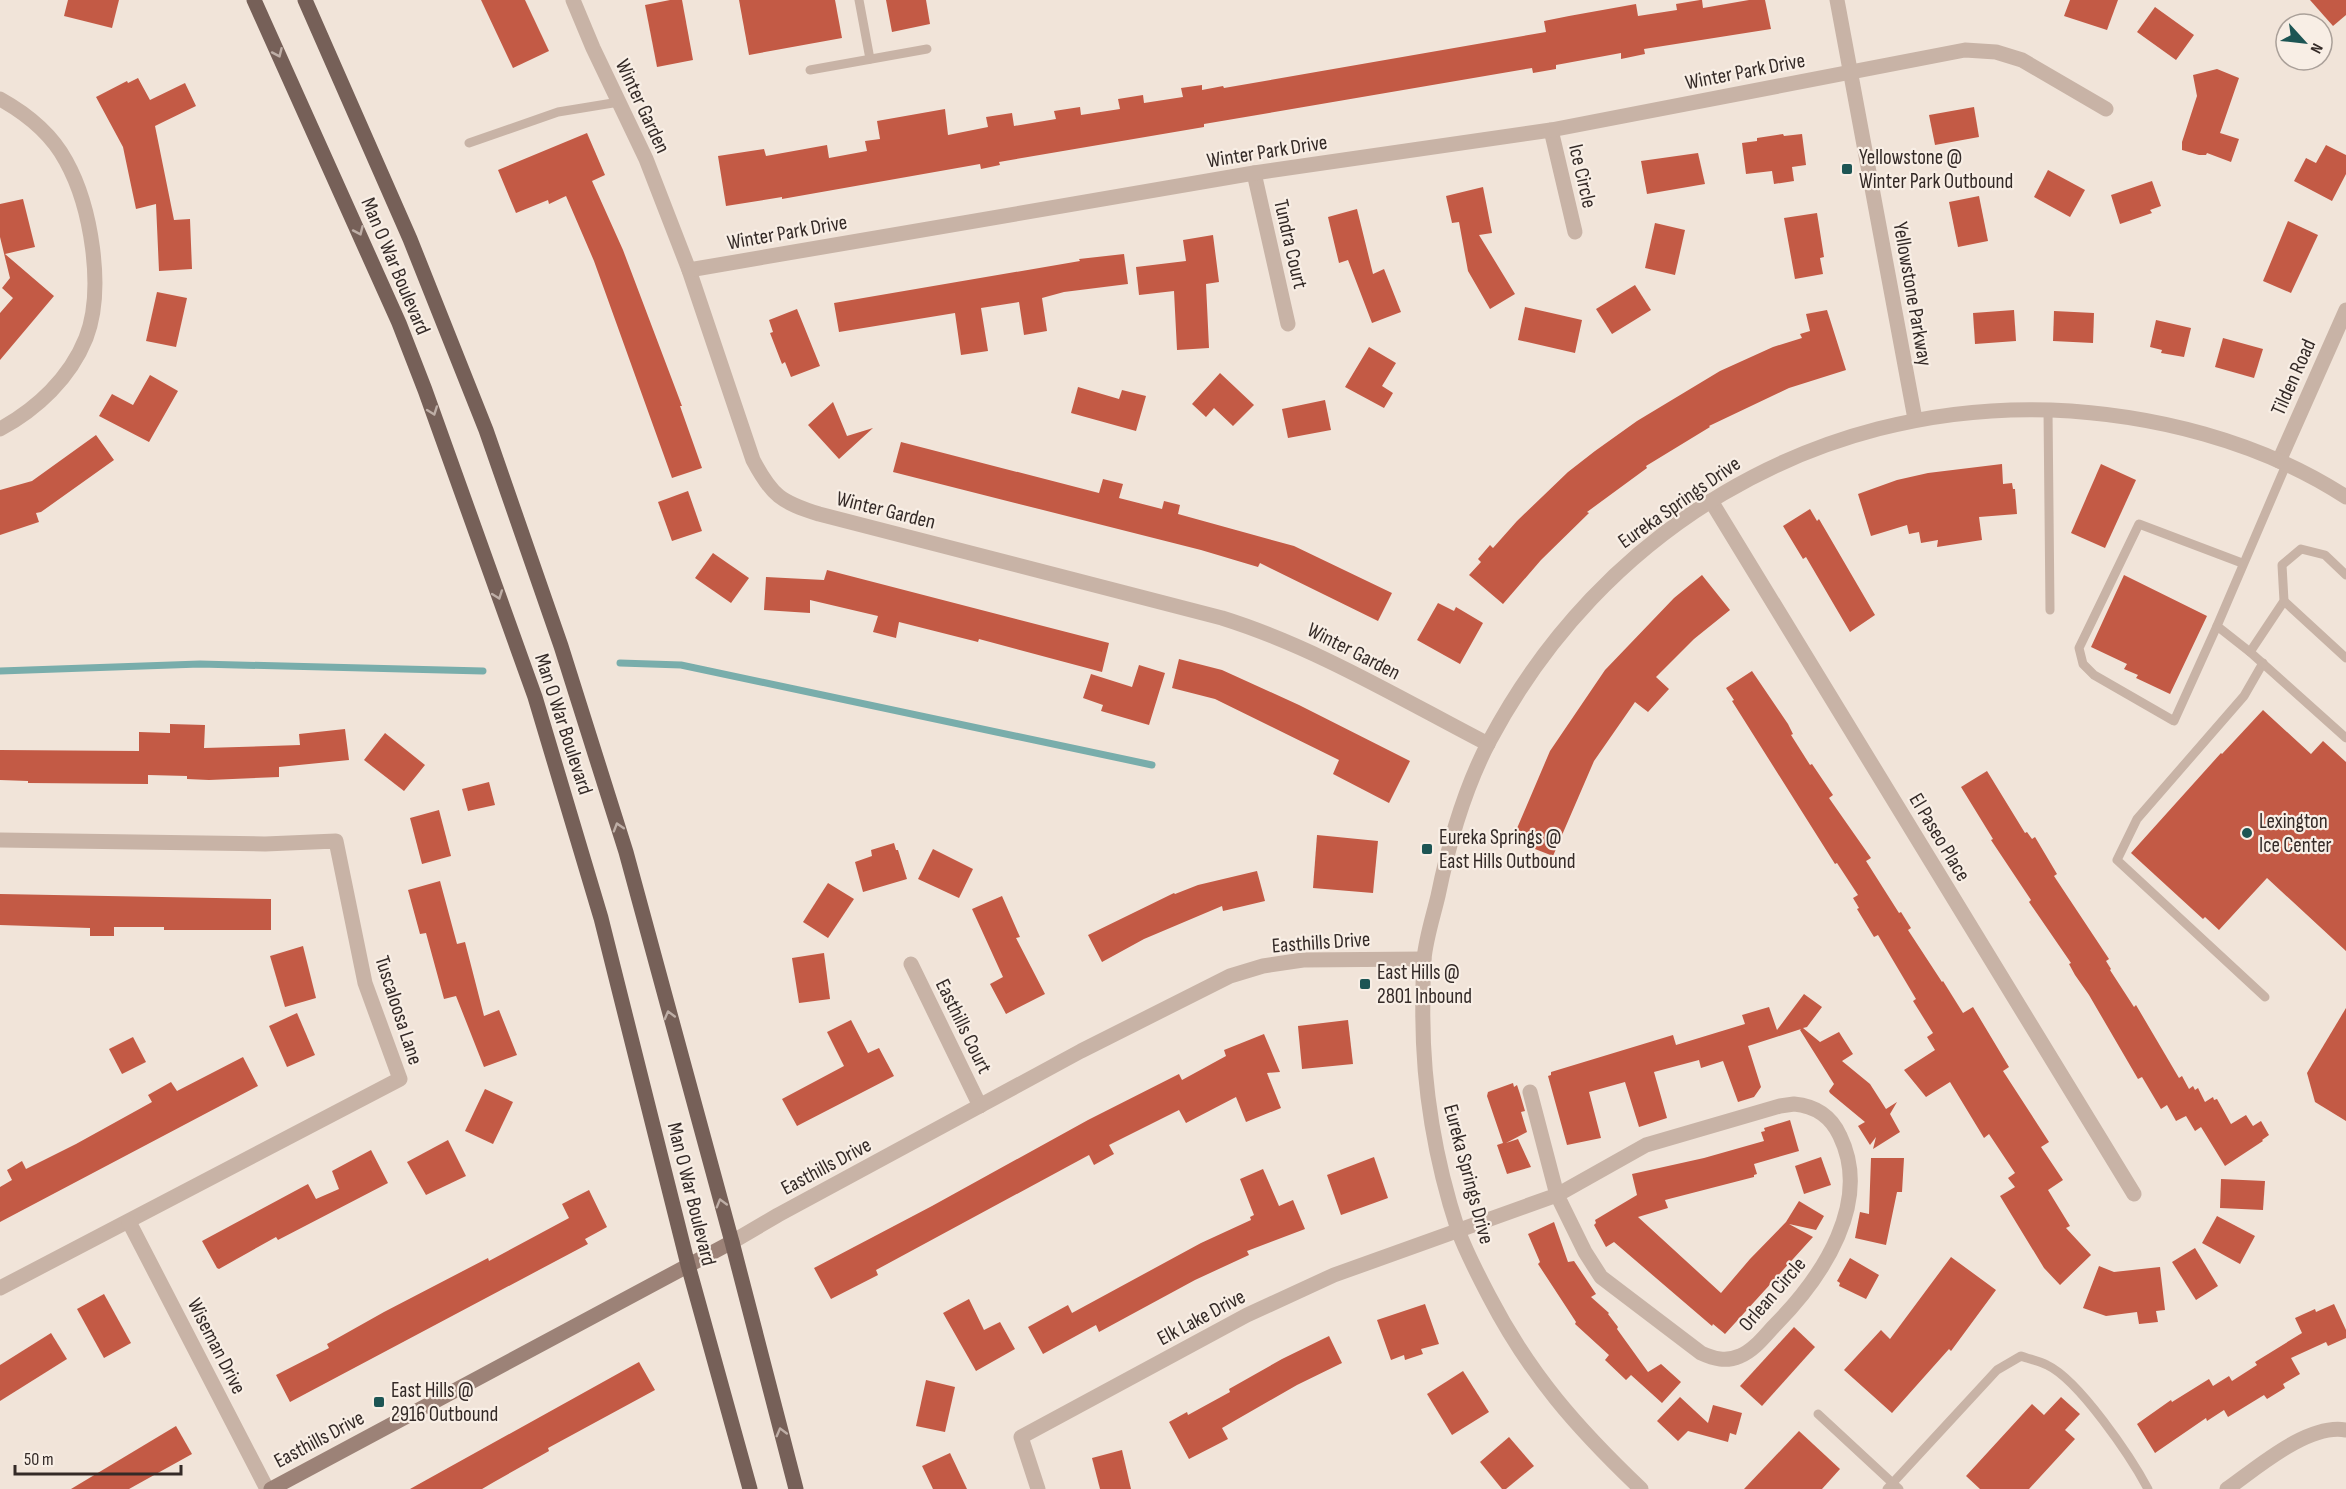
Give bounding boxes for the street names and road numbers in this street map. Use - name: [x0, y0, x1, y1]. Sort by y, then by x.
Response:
- street label: Winter Park Drive: [1683, 48, 1807, 95]
- street label: Winter Garden: [610, 55, 675, 157]
- street label: Winter Park Drive: [1205, 130, 1329, 173]
- street label: Ice Circle: [1563, 142, 1602, 211]
- street label: Man O War Boulevard: [355, 194, 436, 339]
- street label: Tundra Court: [1268, 197, 1313, 291]
- street label: Winter Park Drive: [725, 210, 849, 255]
- street label: Yellowstone Parkway: [1888, 220, 1937, 368]
- street label: Tilden Road: [2266, 335, 2321, 419]
- street label: Eureka Springs Drive: [1613, 451, 1745, 554]
- street label: Winter Garden: [834, 486, 938, 535]
- street label: Winter Garden: [1303, 617, 1404, 686]
- street label: Man O War Boulevard: [529, 651, 598, 798]
- street label: El Paseo Place: [1904, 789, 1976, 886]
- street label: Easthills Drive: [1271, 927, 1371, 958]
- street label: Tuscaloosa Lane: [369, 953, 428, 1068]
- street label: Easthills Court: [930, 975, 997, 1078]
- street label: Eureka Springs Drive: [1438, 1102, 1499, 1247]
- street label: Man O War Boulevard: [662, 1120, 721, 1268]
- street label: Easthills Drive: [777, 1132, 876, 1201]
- street label: Orlean Circle: [1734, 1252, 1811, 1336]
- street label: Elk Lake Drive: [1153, 1284, 1249, 1351]
- street label: Wiseman Drive: [182, 1294, 251, 1398]
- street label: Easthills Drive: [270, 1405, 369, 1474]

